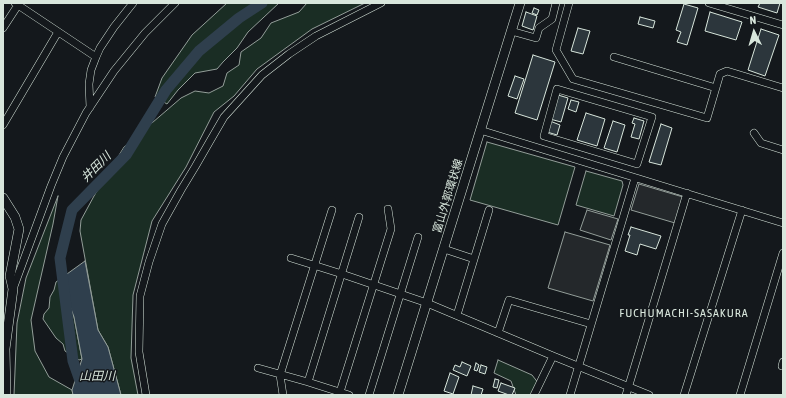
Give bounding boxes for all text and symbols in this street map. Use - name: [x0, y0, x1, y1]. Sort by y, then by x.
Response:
- north arrow: [734, 12, 774, 52]
- text: N: [749, 14, 757, 26]
- water label: 井田川: [78, 149, 114, 185]
- street label: 富山外郭環状線: [430, 157, 466, 235]
- district label: FUCHUMACHI-SASAKURA: [619, 306, 749, 320]
- water label: 山田川: [79, 369, 115, 383]

